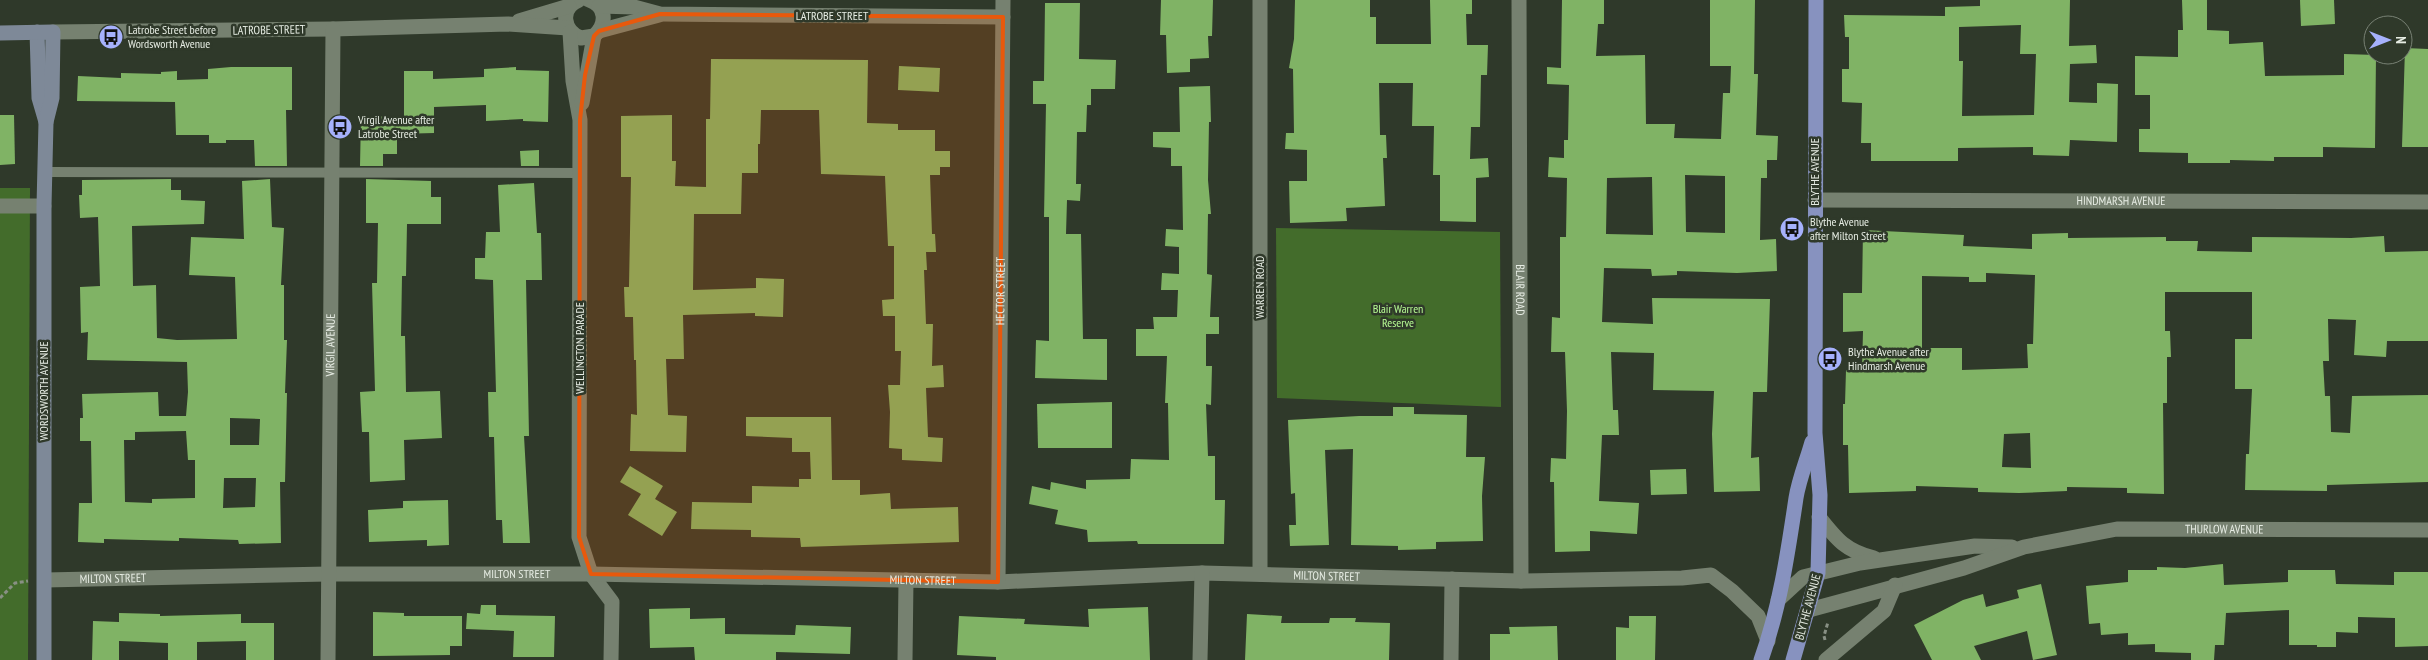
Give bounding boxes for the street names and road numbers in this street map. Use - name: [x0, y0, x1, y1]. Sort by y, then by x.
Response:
- street label: LATROBE STREET: [796, 8, 869, 23]
- street label: LATROBE STREET: [233, 21, 306, 38]
- street label: BLYTHE AVENUE: [1807, 138, 1822, 206]
- street label: HINDMARSH AVENUE: [2077, 193, 2165, 208]
- street label: HECTOR STREET: [992, 256, 1008, 325]
- street label: WARREN ROAD: [1252, 256, 1267, 318]
- street label: BLAIR ROAD: [1513, 264, 1528, 316]
- street label: WELLINGTON PARADE: [572, 302, 587, 394]
- street label: VIRGIL AVENUE: [322, 313, 338, 378]
- street label: WORDSWORTH AVENUE: [36, 341, 51, 441]
- street label: THURLOW AVENUE: [2185, 521, 2263, 536]
- street label: MILTON STREET: [484, 566, 551, 581]
- street label: MILTON STREET: [1293, 567, 1361, 584]
- street label: MILTON STREET: [79, 570, 147, 586]
- street label: MILTON STREET: [889, 572, 957, 588]
- street label: BLYTHE AVENUE: [1792, 572, 1824, 642]

